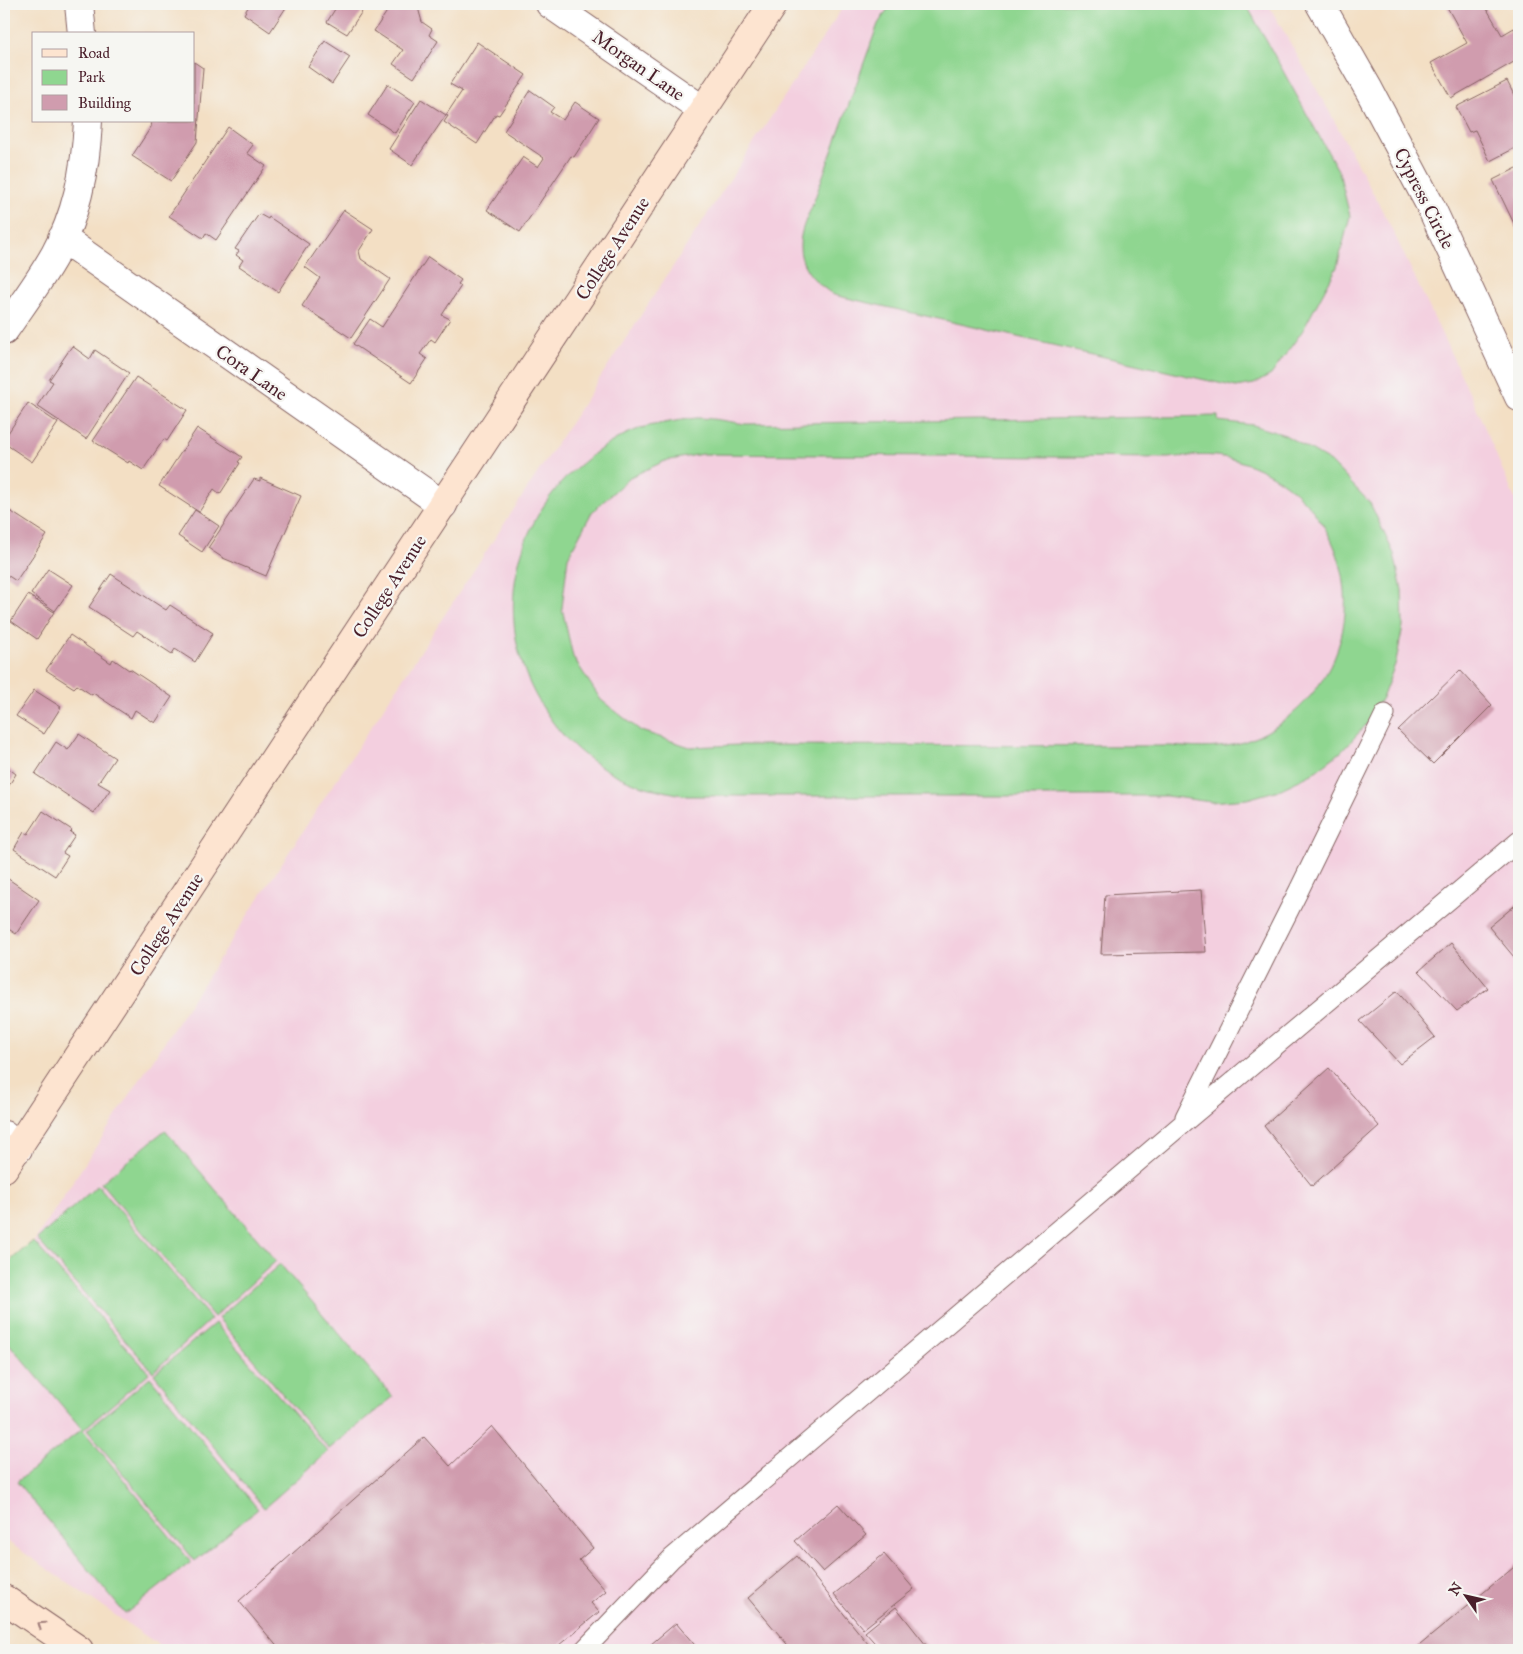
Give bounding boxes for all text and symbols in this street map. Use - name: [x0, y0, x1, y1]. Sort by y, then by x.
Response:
- street label: Morgan Lane: [587, 25, 689, 107]
- legend: [32, 32, 195, 122]
- text: Road: [78, 44, 110, 62]
- text: Park: [78, 68, 105, 86]
- text: Building: [78, 94, 132, 112]
- street label: Cypress Circle: [1389, 144, 1460, 253]
- street label: College Avenue: [570, 192, 655, 305]
- street label: Cora Lane: [211, 339, 292, 405]
- street label: College Avenue: [347, 530, 432, 643]
- street label: College Avenue: [124, 868, 209, 981]
- north arrow: [1440, 1572, 1490, 1622]
- text: N: [1445, 1579, 1466, 1599]
- one-way arrow: [38, 1622, 47, 1631]

